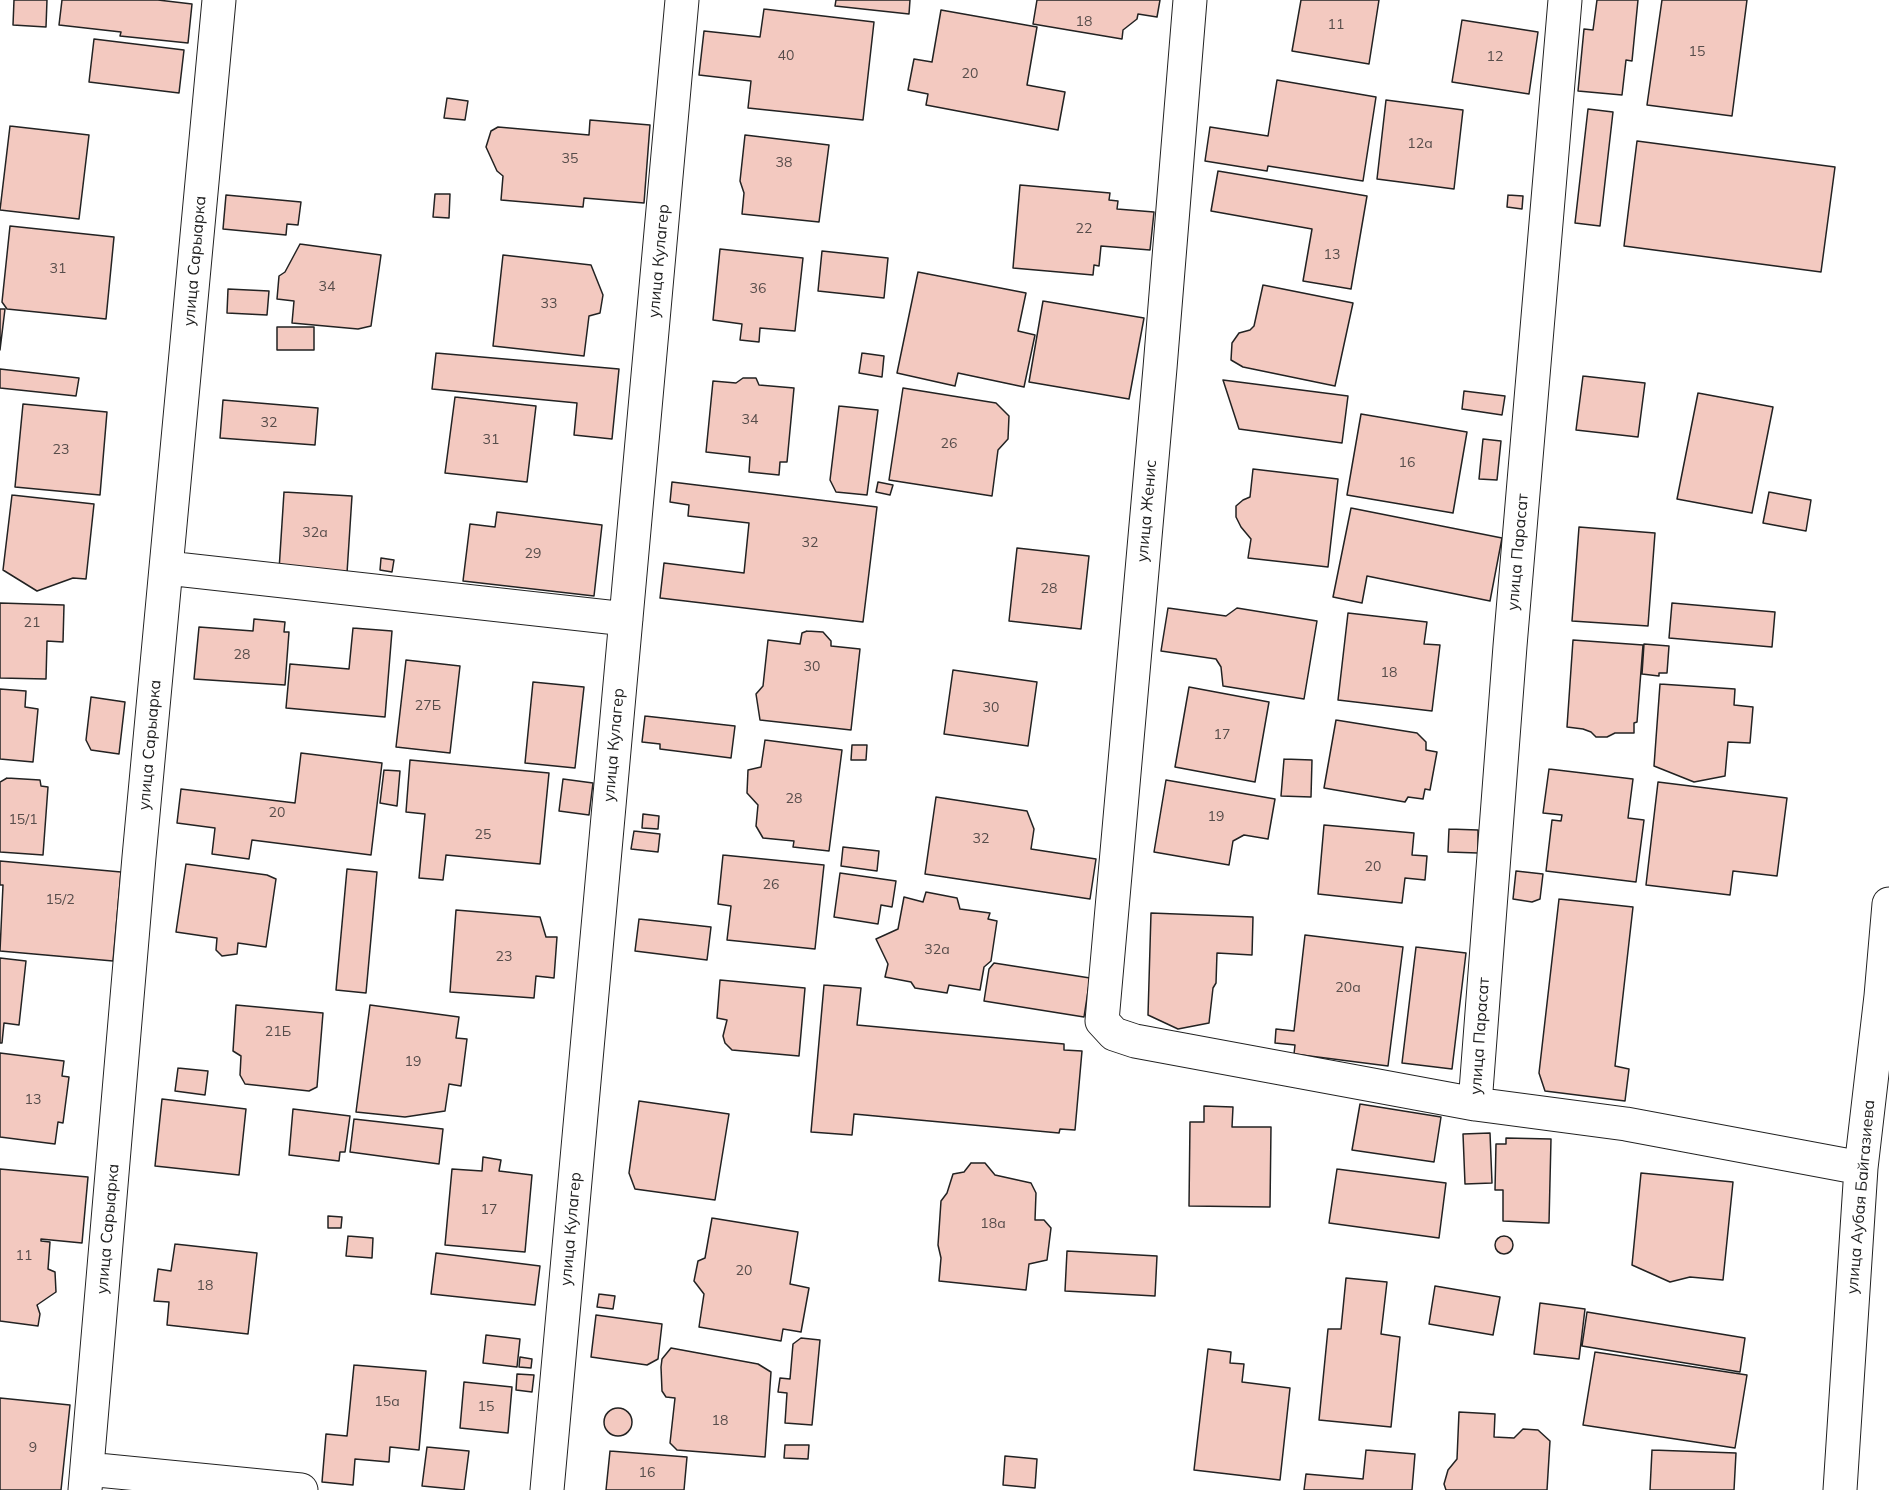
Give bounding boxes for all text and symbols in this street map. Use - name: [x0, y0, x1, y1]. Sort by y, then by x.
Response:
- house number: 18: [1076, 14, 1092, 30]
- house number: 11: [1328, 17, 1344, 33]
- house number: 15: [1689, 44, 1705, 60]
- house number: 40: [778, 48, 794, 64]
- house number: 12: [1487, 49, 1503, 65]
- house number: 20: [962, 66, 978, 82]
- house number: 12а: [1407, 136, 1433, 152]
- house number: 35: [562, 151, 578, 167]
- house number: 38: [776, 155, 792, 171]
- street label: улица Сарыарка: [180, 195, 210, 327]
- street label: улица Кулагер: [644, 203, 674, 319]
- house number: 22: [1076, 221, 1092, 237]
- house number: 13: [1324, 247, 1340, 263]
- house number: 31: [50, 261, 66, 277]
- house number: 34: [319, 279, 335, 295]
- house number: 36: [750, 281, 766, 297]
- house number: 33: [541, 296, 557, 312]
- house number: 34: [742, 412, 758, 428]
- house number: 32: [261, 415, 277, 431]
- house number: 31: [483, 432, 499, 448]
- house number: 26: [941, 436, 957, 452]
- house number: 23: [53, 442, 69, 458]
- house number: 16: [1399, 455, 1415, 471]
- street label: улица Женис: [1133, 459, 1161, 563]
- street label: улица Парасат: [1503, 493, 1533, 611]
- house number: 32а: [302, 525, 328, 541]
- house number: 32: [802, 535, 818, 551]
- house number: 29: [525, 546, 541, 562]
- house number: 28: [1041, 581, 1057, 597]
- house number: 21: [24, 615, 40, 631]
- house number: 28: [234, 647, 250, 663]
- house number: 30: [804, 659, 820, 675]
- house number: 18: [1381, 665, 1397, 681]
- street label: улица Сарыарка: [135, 679, 165, 811]
- street label: улица Кулагер: [599, 687, 629, 803]
- house number: 27Б: [415, 698, 441, 714]
- house number: 30: [983, 700, 999, 716]
- house number: 17: [1214, 727, 1230, 743]
- house number: 28: [786, 791, 802, 807]
- house number: 20: [269, 805, 285, 821]
- house number: 19: [1208, 809, 1224, 825]
- house number: 15/1: [8, 812, 38, 828]
- house number: 25: [475, 827, 491, 843]
- house number: 32: [973, 831, 989, 847]
- house number: 20: [1365, 859, 1381, 875]
- house number: 26: [763, 877, 779, 893]
- house number: 15/2: [45, 892, 75, 908]
- house number: 32а: [924, 942, 950, 958]
- house number: 23: [496, 949, 512, 965]
- street label: улица Парасат: [1466, 977, 1494, 1095]
- house number: 20а: [1335, 980, 1361, 996]
- house number: 21Б: [265, 1024, 291, 1040]
- house number: 19: [405, 1054, 421, 1070]
- house number: 13: [25, 1092, 41, 1108]
- street label: улица Аубая Байгазиева: [1843, 1099, 1879, 1295]
- street label: улица Сарыарка: [93, 1163, 123, 1295]
- street label: улица Кулагер: [556, 1171, 586, 1287]
- house number: 17: [481, 1202, 497, 1218]
- house number: 18а: [980, 1216, 1006, 1232]
- house number: 11: [16, 1248, 32, 1264]
- house number: 20: [736, 1263, 752, 1279]
- house number: 18: [197, 1278, 213, 1294]
- house number: 15а: [374, 1394, 400, 1410]
- house number: 15: [478, 1399, 494, 1415]
- house number: 18: [712, 1413, 728, 1429]
- house number: 9: [29, 1440, 37, 1456]
- house number: 16: [639, 1465, 655, 1481]

